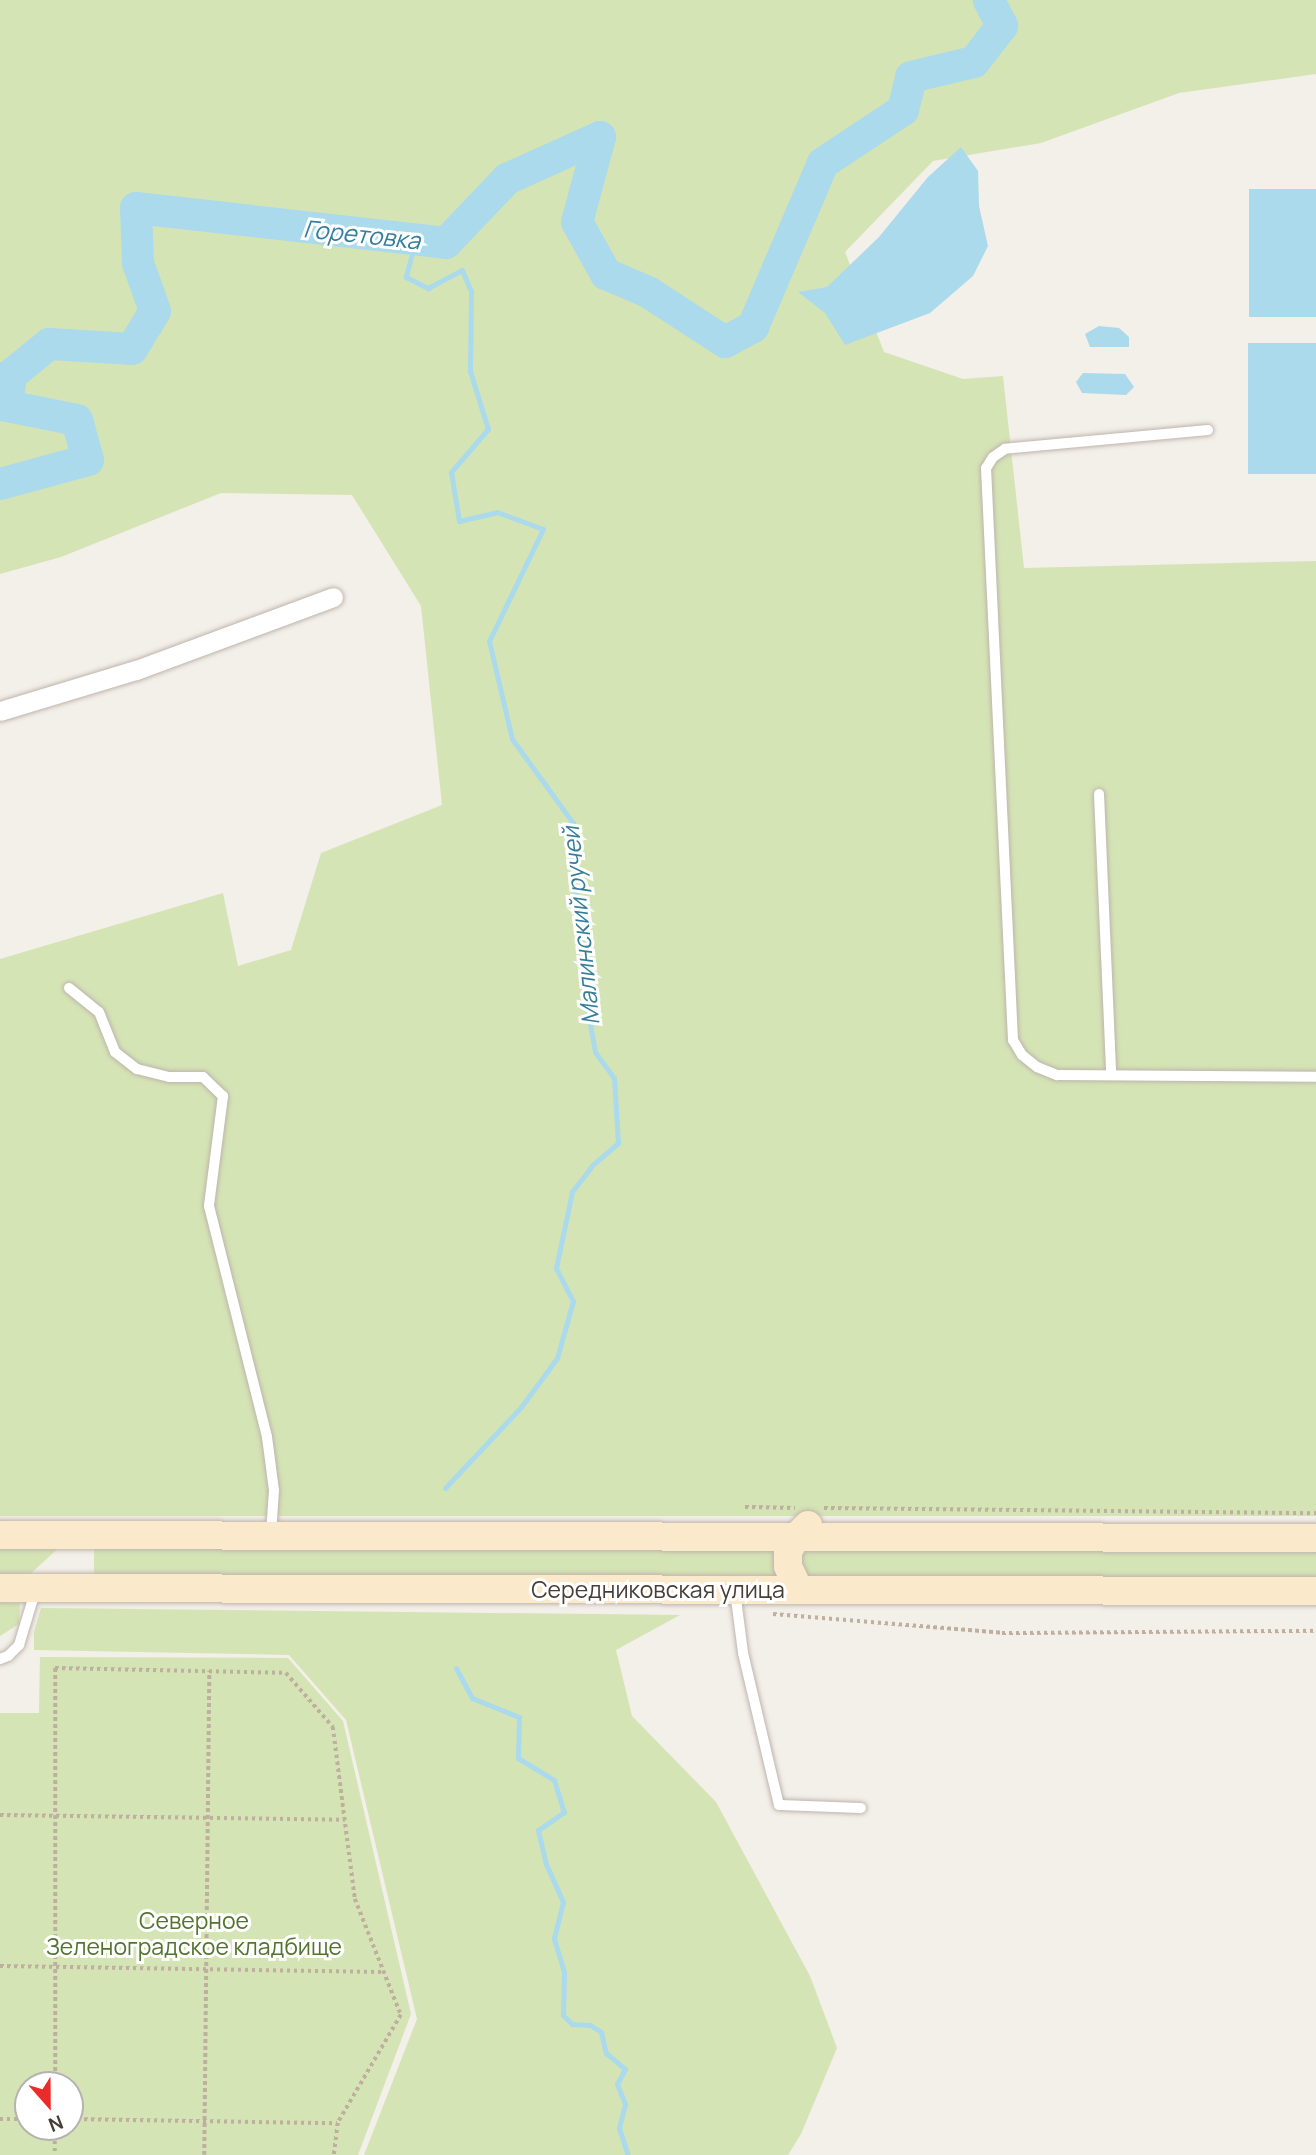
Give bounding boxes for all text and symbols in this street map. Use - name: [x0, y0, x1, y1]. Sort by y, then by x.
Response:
- water label: Горетовка: [302, 214, 422, 254]
- water label: Малинский ручей: [555, 825, 605, 1027]
- street label: Середниковская улица: [531, 1575, 785, 1603]
- park label: Северное Зеленоградское кладбище: [46, 1906, 342, 1960]
- north arrow: [14, 2071, 84, 2141]
- text: N: [45, 2109, 67, 2138]

